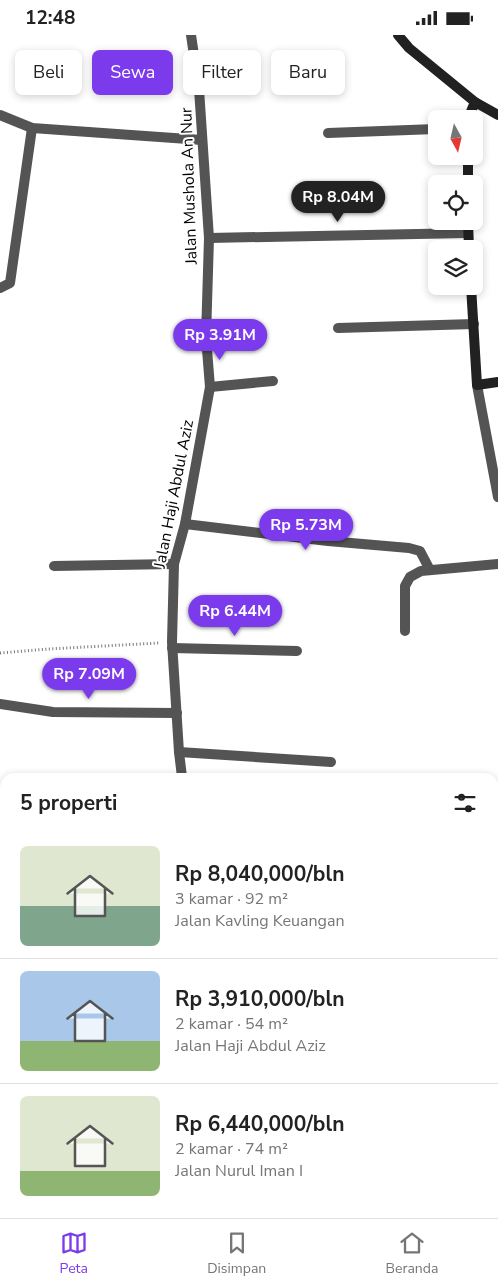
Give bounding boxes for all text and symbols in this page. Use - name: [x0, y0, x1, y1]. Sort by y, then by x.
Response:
- text: 12:48: [25, 5, 75, 31]
- chip: Beli: [15, 50, 82, 95]
- chip: Sewa: [92, 50, 173, 95]
- chip: Filter: [183, 50, 261, 95]
- chip: Baru: [271, 50, 345, 95]
- street label: Jalan Mushola An Nur: [175, 107, 203, 266]
- north arrow: [428, 110, 482, 165]
- map controls: [428, 110, 483, 295]
- button: locate: [428, 175, 483, 230]
- pin: Rp 8.04M: [286, 181, 390, 223]
- text: Rp 8.04M: [302, 186, 374, 208]
- button: layers: [428, 240, 483, 295]
- pin: Rp 3.91M: [168, 319, 272, 361]
- text: Rp 3.91M: [184, 324, 256, 346]
- street label: Jalan Haji Abdul Aziz: [149, 418, 199, 571]
- pin: Rp 5.73M: [254, 509, 358, 551]
- text: Rp 5.73M: [270, 514, 342, 536]
- pin: Rp 6.44M: [183, 595, 287, 637]
- text: Rp 6.44M: [199, 600, 271, 622]
- pin: Rp 7.09M: [37, 657, 141, 700]
- text: Rp 7.09M: [53, 663, 125, 685]
- text: 5 properti: [20, 789, 117, 817]
- icon: filters: [451, 789, 479, 817]
- text: Rp 8,040,000/bln: [175, 860, 344, 888]
- icon: home: [60, 866, 120, 926]
- text: 3 kamar · 92 m²: [175, 888, 288, 910]
- text: Jalan Kavling Keuangan: [175, 910, 345, 932]
- text: Rp 3,910,000/bln: [175, 985, 344, 1013]
- icon: home: [60, 991, 120, 1051]
- text: 2 kamar · 54 m²: [175, 1013, 288, 1035]
- text: Jalan Haji Abdul Aziz: [175, 1035, 326, 1057]
- text: Rp 6,440,000/bln: [175, 1110, 344, 1138]
- icon: home: [60, 1116, 120, 1176]
- text: 2 kamar · 74 m²: [175, 1138, 288, 1160]
- text: Jalan Nurul Iman I: [175, 1160, 303, 1182]
- tab: Peta: [60, 1229, 88, 1278]
- tab: Disimpan: [207, 1229, 266, 1278]
- tab: Beranda: [386, 1229, 438, 1278]

